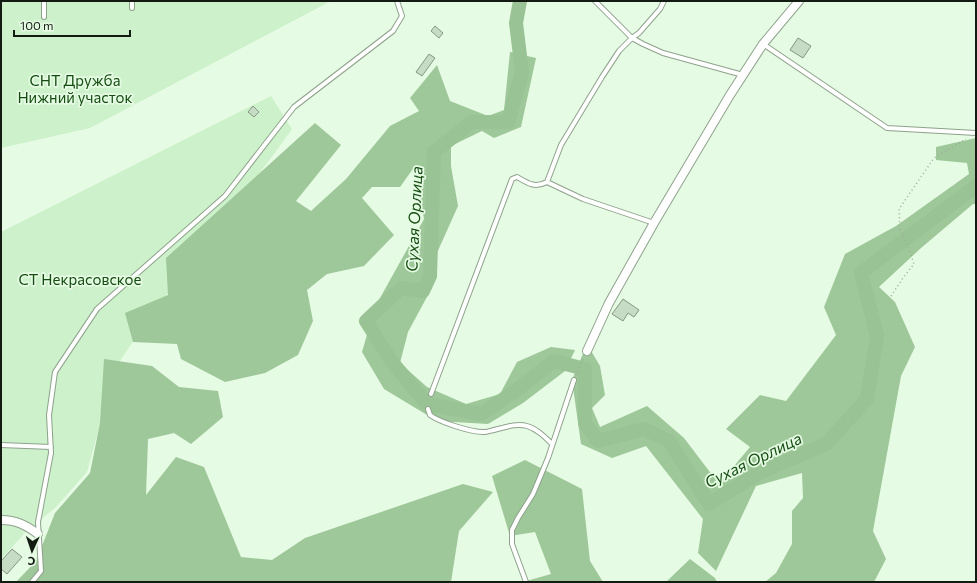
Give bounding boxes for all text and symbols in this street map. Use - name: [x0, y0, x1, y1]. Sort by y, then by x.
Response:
- scale bar: [14, 12, 130, 38]
- text: 100 m: [20, 18, 54, 32]
- park label: СНТ Дружба Нижний участок: [17, 71, 133, 106]
- water label: Сухая Орлица: [401, 166, 426, 272]
- park label: СТ Некрасовское: [19, 270, 141, 288]
- water label: Сухая Орлица: [701, 428, 804, 491]
- north arrow: [12, 531, 52, 571]
- text: С: [27, 555, 36, 568]

